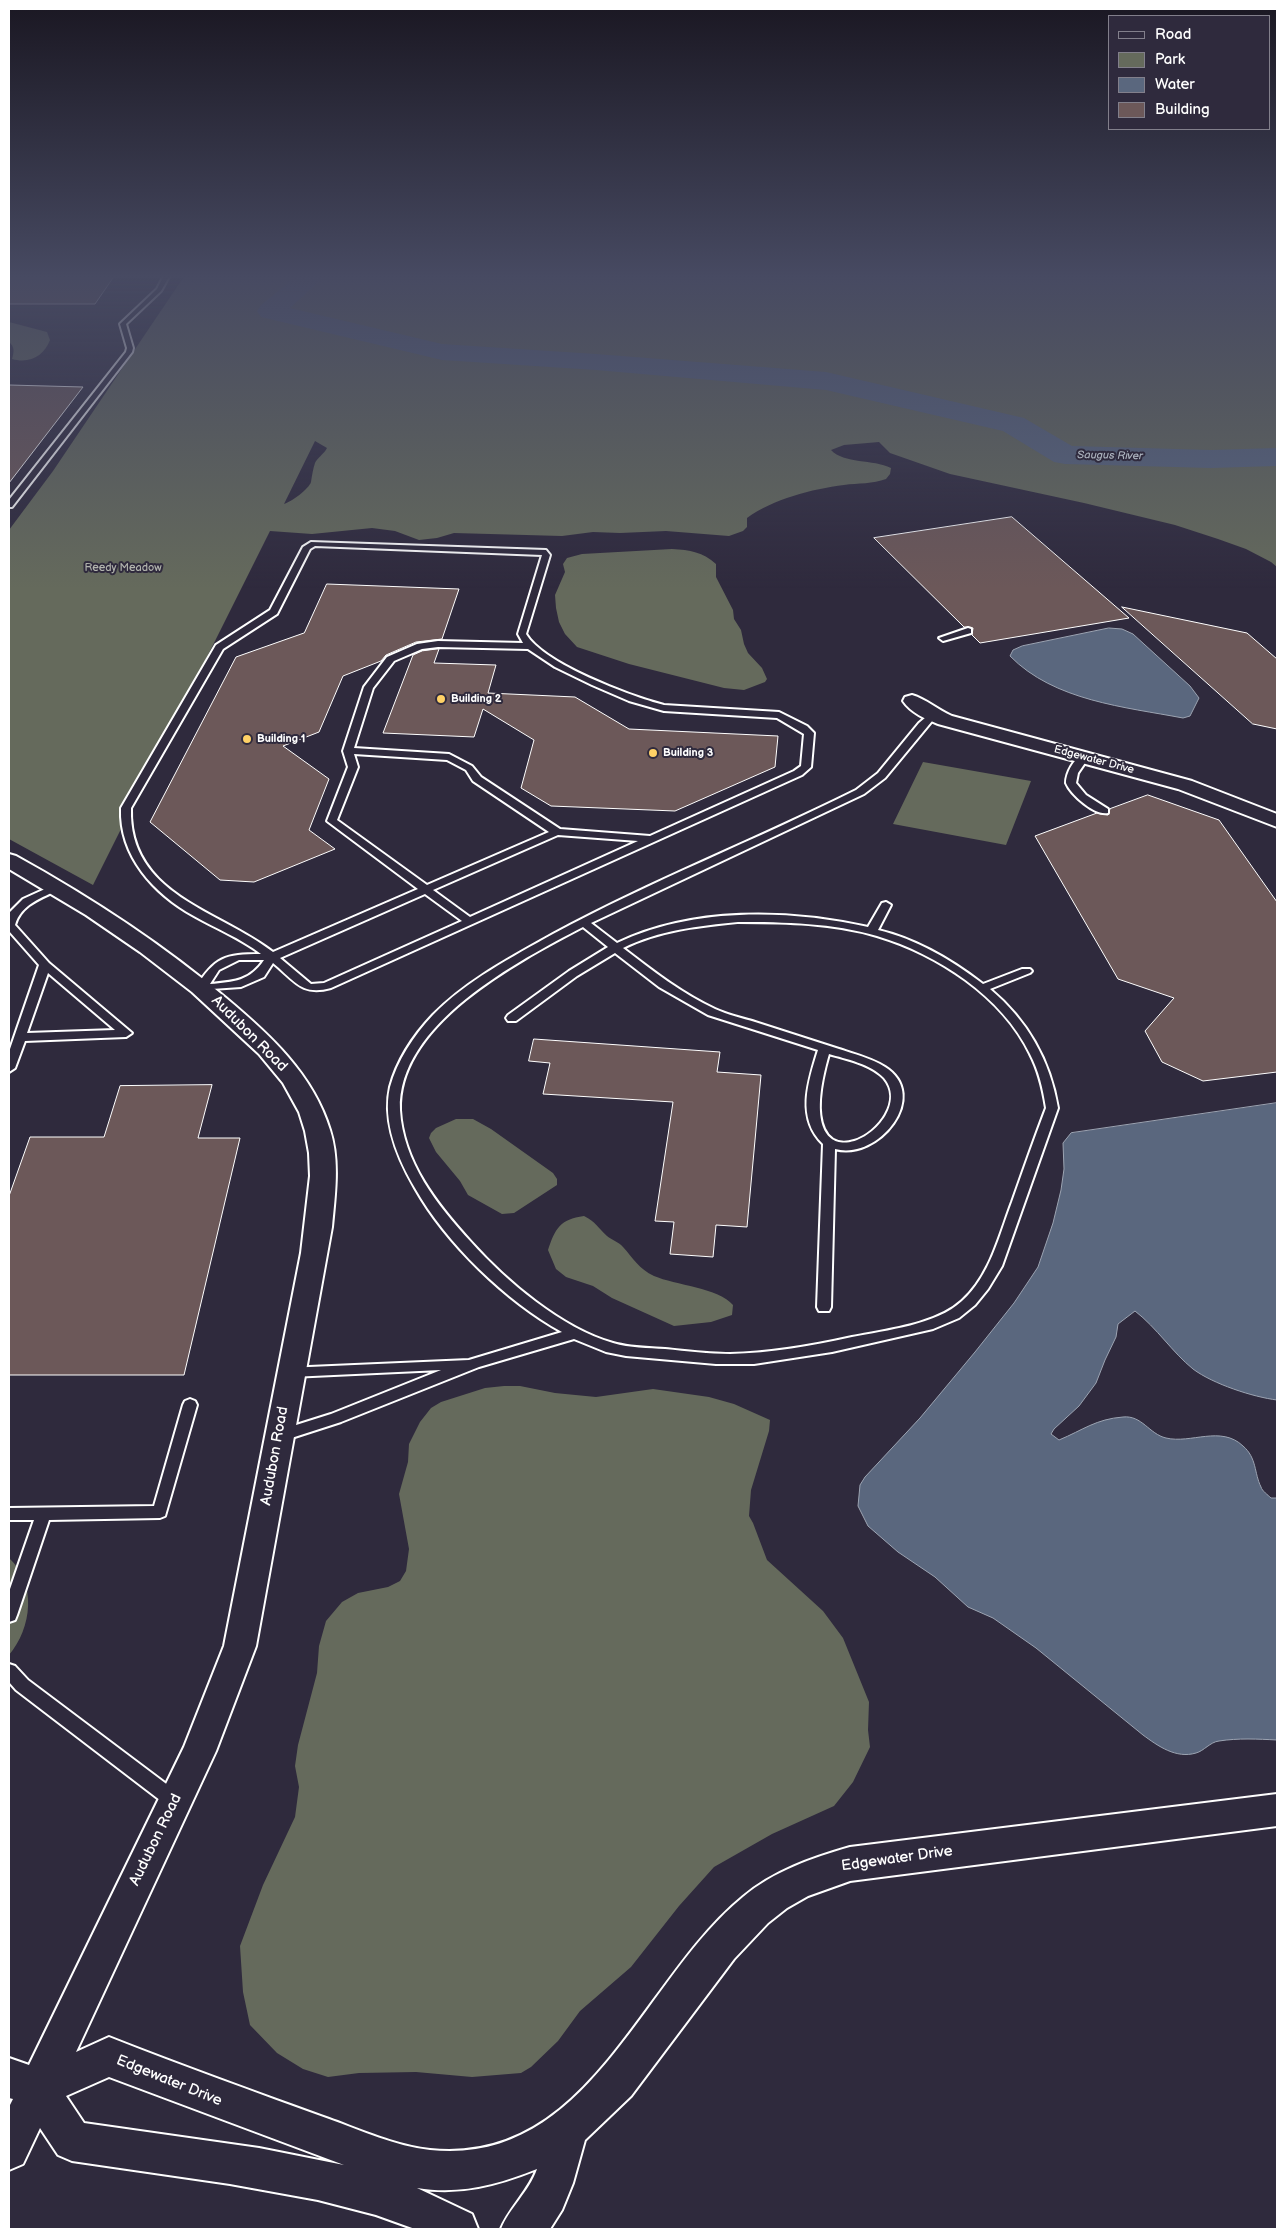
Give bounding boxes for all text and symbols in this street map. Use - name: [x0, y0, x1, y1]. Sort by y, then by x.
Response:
- legend: [1108, 15, 1271, 130]
- text: Road: [1155, 25, 1191, 44]
- text: Park: [1155, 50, 1185, 69]
- text: Water: [1155, 75, 1195, 94]
- text: Building: [1155, 100, 1210, 119]
- water label: Saugus River: [1077, 449, 1143, 463]
- park label: Reedy Meadow: [84, 561, 162, 575]
- place label: Building 2: [451, 692, 501, 706]
- marker: Building 2: [435, 693, 447, 705]
- place label: Building 1: [257, 732, 305, 746]
- marker: Building 1: [241, 733, 253, 745]
- street label: Edgewater Drive: [1053, 743, 1135, 777]
- place label: Building 3: [663, 746, 713, 760]
- marker: Building 3: [647, 747, 659, 759]
- street label: Audubon Road: [207, 992, 291, 1076]
- street label: Audubon Road: [257, 1405, 293, 1507]
- street label: Audubon Road: [126, 1791, 186, 1889]
- street label: Edgewater Drive: [840, 1842, 954, 1876]
- street label: Edgewater Drive: [114, 2052, 224, 2110]

